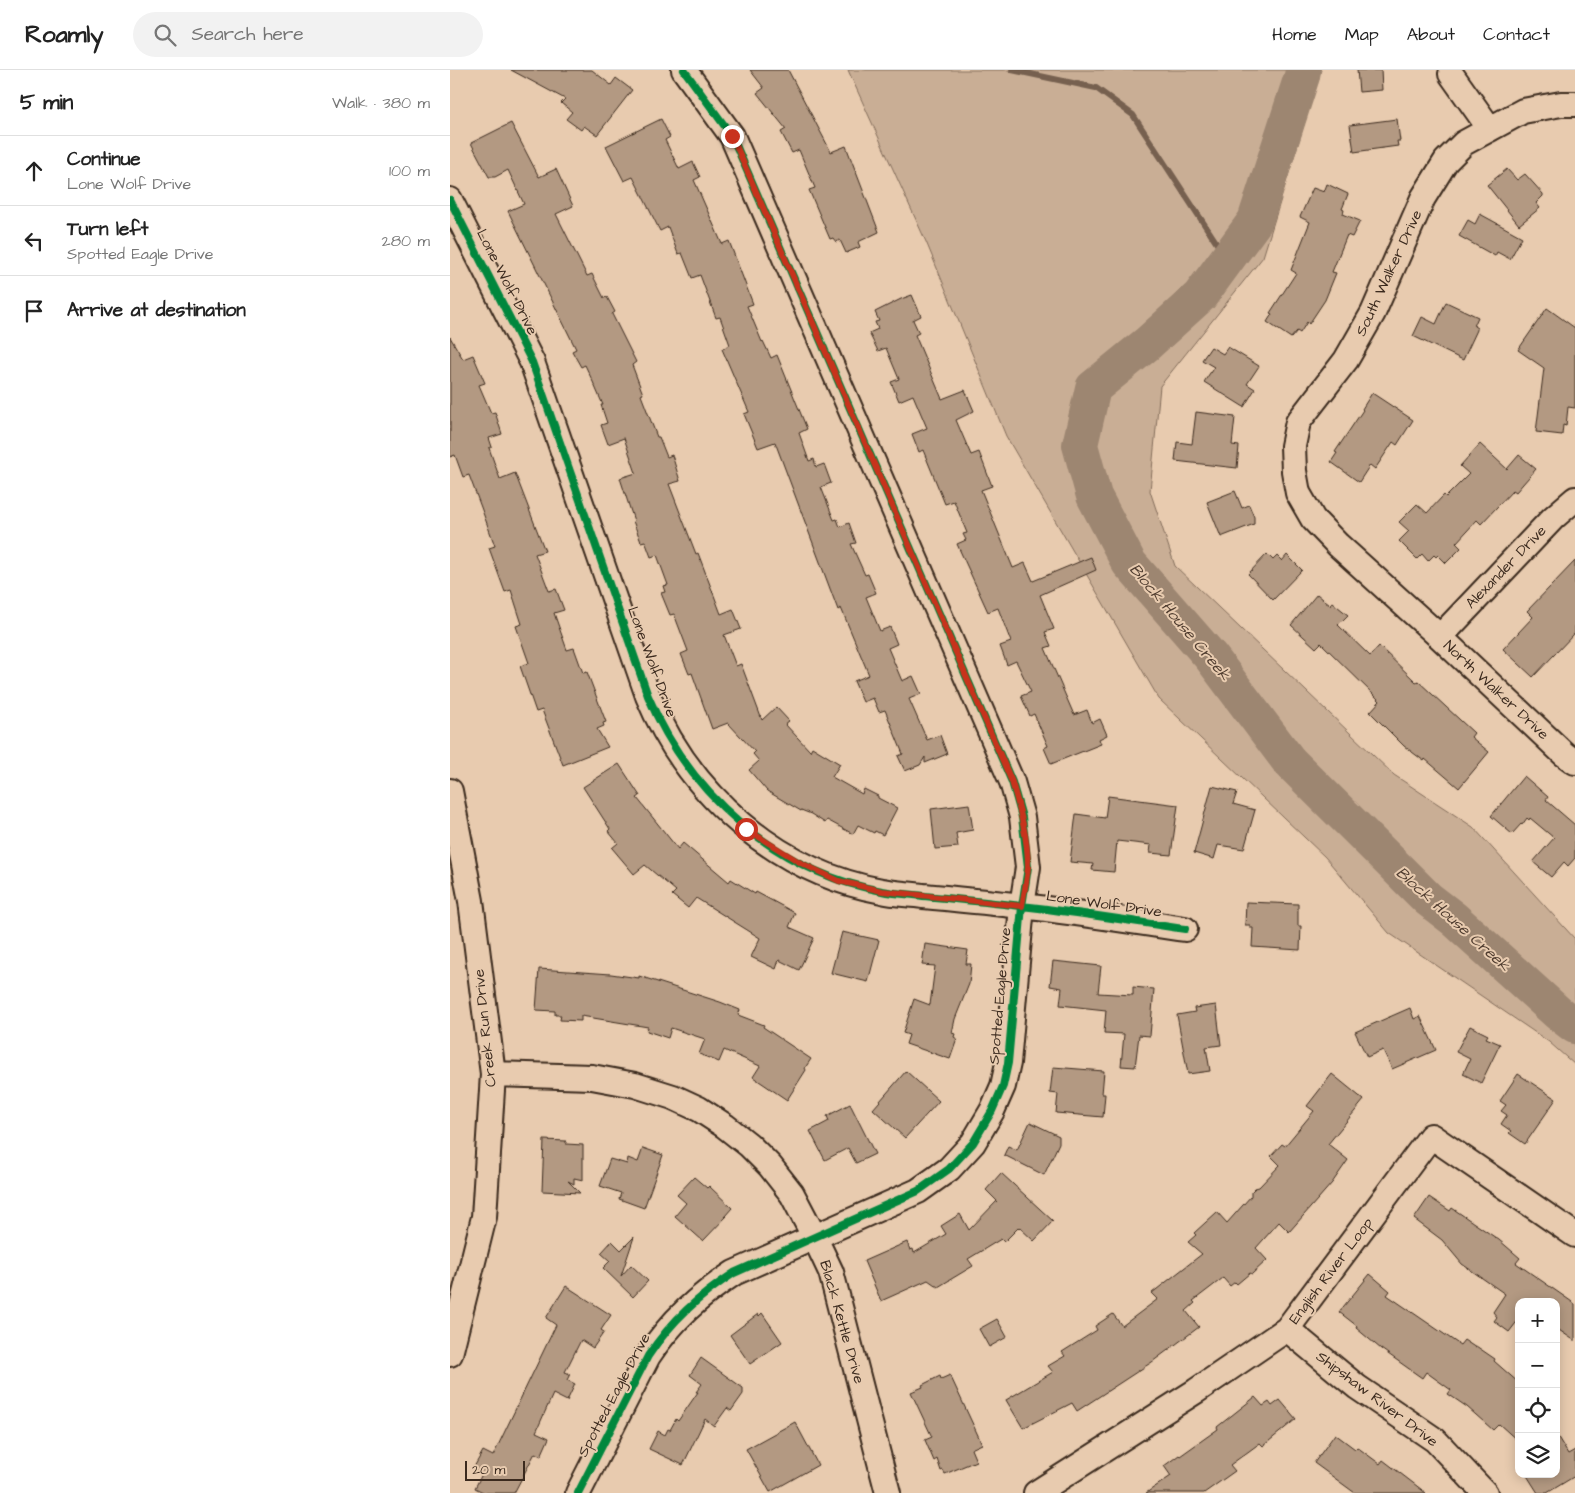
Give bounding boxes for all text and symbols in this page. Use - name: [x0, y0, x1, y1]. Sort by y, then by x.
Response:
- search box: [133, 12, 483, 57]
- text: Roamly: [25, 18, 103, 52]
- icon: search: [151, 21, 179, 49]
- text: Search here: [191, 21, 304, 48]
- text: Home: [1272, 22, 1317, 47]
- text: Map: [1345, 22, 1379, 47]
- text: About: [1407, 22, 1455, 47]
- text: Contact: [1483, 22, 1550, 47]
- text: 5 min: [20, 88, 73, 117]
- text: Walk · 380 m: [332, 92, 430, 114]
- route end: [721, 125, 744, 148]
- text: Continue: [67, 146, 141, 173]
- icon: ahead: [20, 157, 48, 185]
- text: 100 m: [389, 160, 430, 182]
- text: Lone Wolf Drive: [67, 173, 191, 195]
- street label: South Walker Drive: [1351, 206, 1427, 340]
- text: Turn left: [67, 216, 148, 243]
- street label: Lone Wolf Drive: [471, 225, 543, 339]
- icon: left: [20, 227, 48, 255]
- text: 280 m: [382, 230, 430, 252]
- text: Spotted Eagle Drive: [67, 243, 213, 265]
- icon: arrive: [20, 297, 48, 325]
- text: Arrive at destination: [67, 297, 246, 324]
- street label: Alexander Drive: [1461, 521, 1551, 613]
- water label: Block House Creek: [1125, 559, 1236, 686]
- street label: Lone Wolf Drive: [622, 604, 682, 720]
- street label: North Walker Drive: [1439, 635, 1553, 745]
- route start: [735, 818, 758, 841]
- water label: Block House Creek: [1391, 862, 1516, 977]
- street label: Lone Wolf Drive: [1045, 885, 1163, 923]
- street label: Spotted Eagle Drive: [984, 927, 1017, 1065]
- street label: Creek Run Drive: [468, 968, 502, 1088]
- street label: English River Loop: [1284, 1213, 1379, 1329]
- street label: Black Kettle Drive: [814, 1258, 870, 1386]
- map controls: [1515, 1298, 1560, 1478]
- button: +: [1515, 1298, 1560, 1343]
- street label: Spotted Eagle Drive: [573, 1329, 656, 1461]
- button: −: [1515, 1343, 1560, 1388]
- street label: Shipshaw River Drive: [1312, 1346, 1442, 1452]
- button: locate: [1515, 1388, 1560, 1433]
- button: layers: [1515, 1433, 1560, 1478]
- scale bar: [465, 1458, 525, 1481]
- text: 20 m: [472, 1460, 505, 1480]

